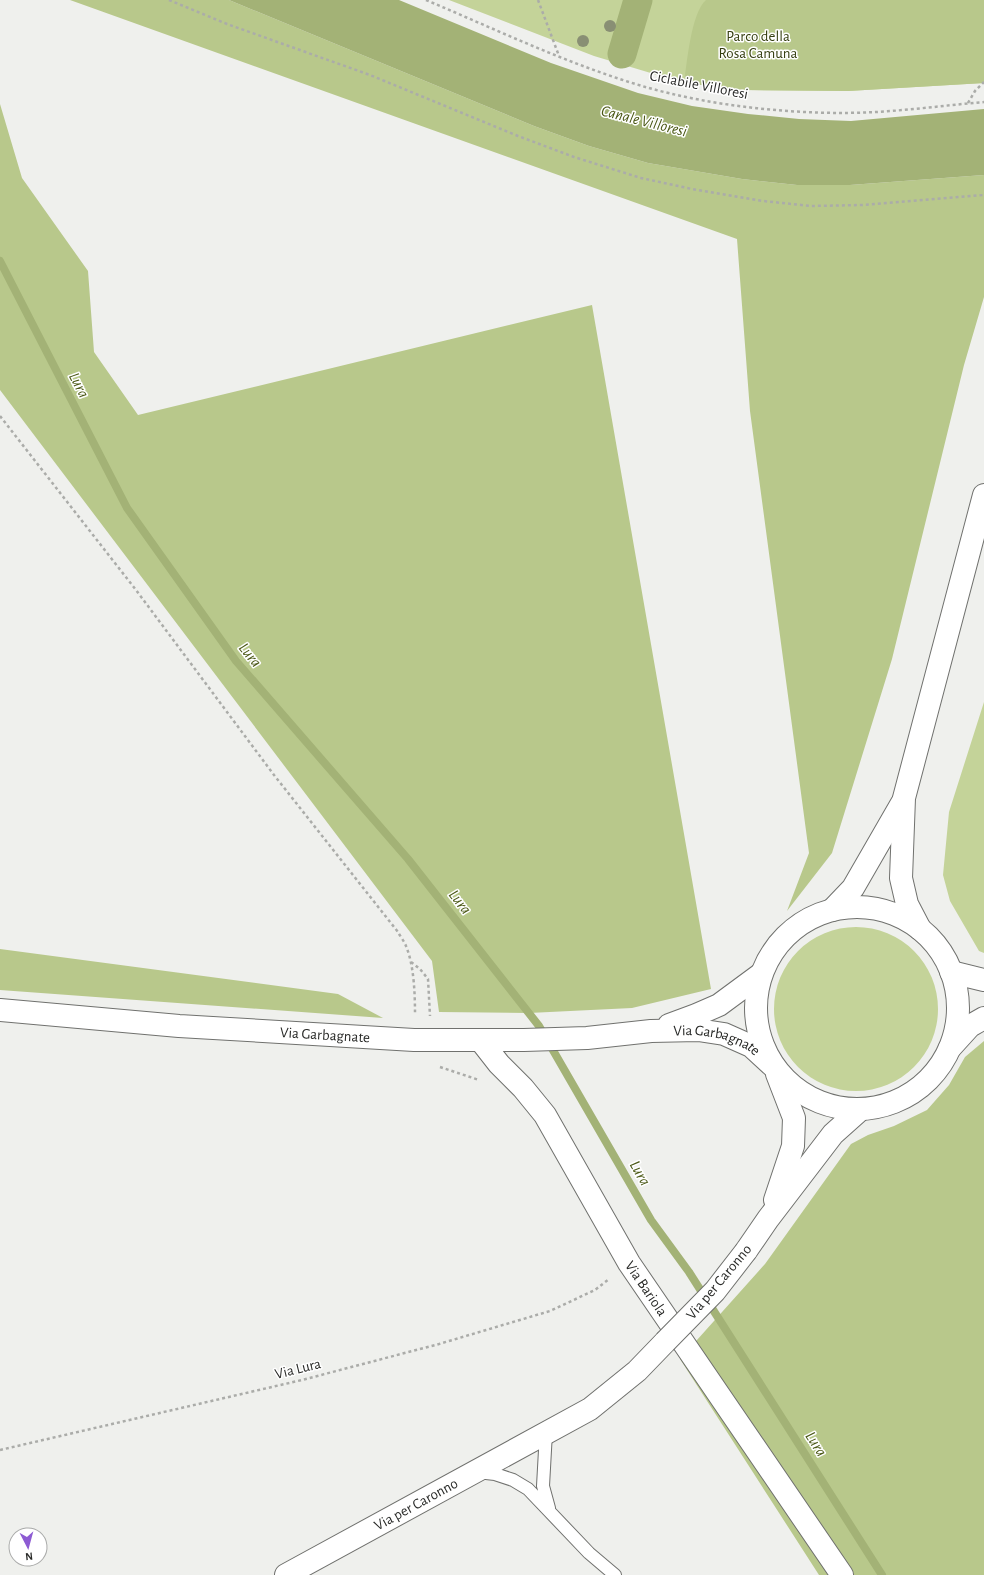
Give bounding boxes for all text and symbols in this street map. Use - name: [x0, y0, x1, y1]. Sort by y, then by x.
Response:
- park label: Parco della Rosa Camuna: [719, 29, 797, 61]
- street label: Ciclabile Villoresi: [649, 68, 749, 102]
- water label: Canale Villoresi: [599, 103, 689, 140]
- water label: Lura: [66, 370, 92, 400]
- water label: Lura: [236, 640, 264, 670]
- water label: Lura: [446, 887, 474, 917]
- street label: Via Garbagnate: [673, 1022, 763, 1058]
- street label: Via Garbagnate: [280, 1025, 371, 1045]
- water label: Lura: [627, 1158, 653, 1188]
- street label: Via per Caronno: [683, 1242, 755, 1322]
- street label: Via Bariola: [622, 1258, 670, 1319]
- street label: Via Lura: [273, 1356, 323, 1382]
- water label: Lura: [802, 1429, 830, 1459]
- street label: Via per Caronno: [372, 1475, 460, 1533]
- north arrow: [8, 1527, 48, 1567]
- text: N: [25, 1551, 33, 1562]

